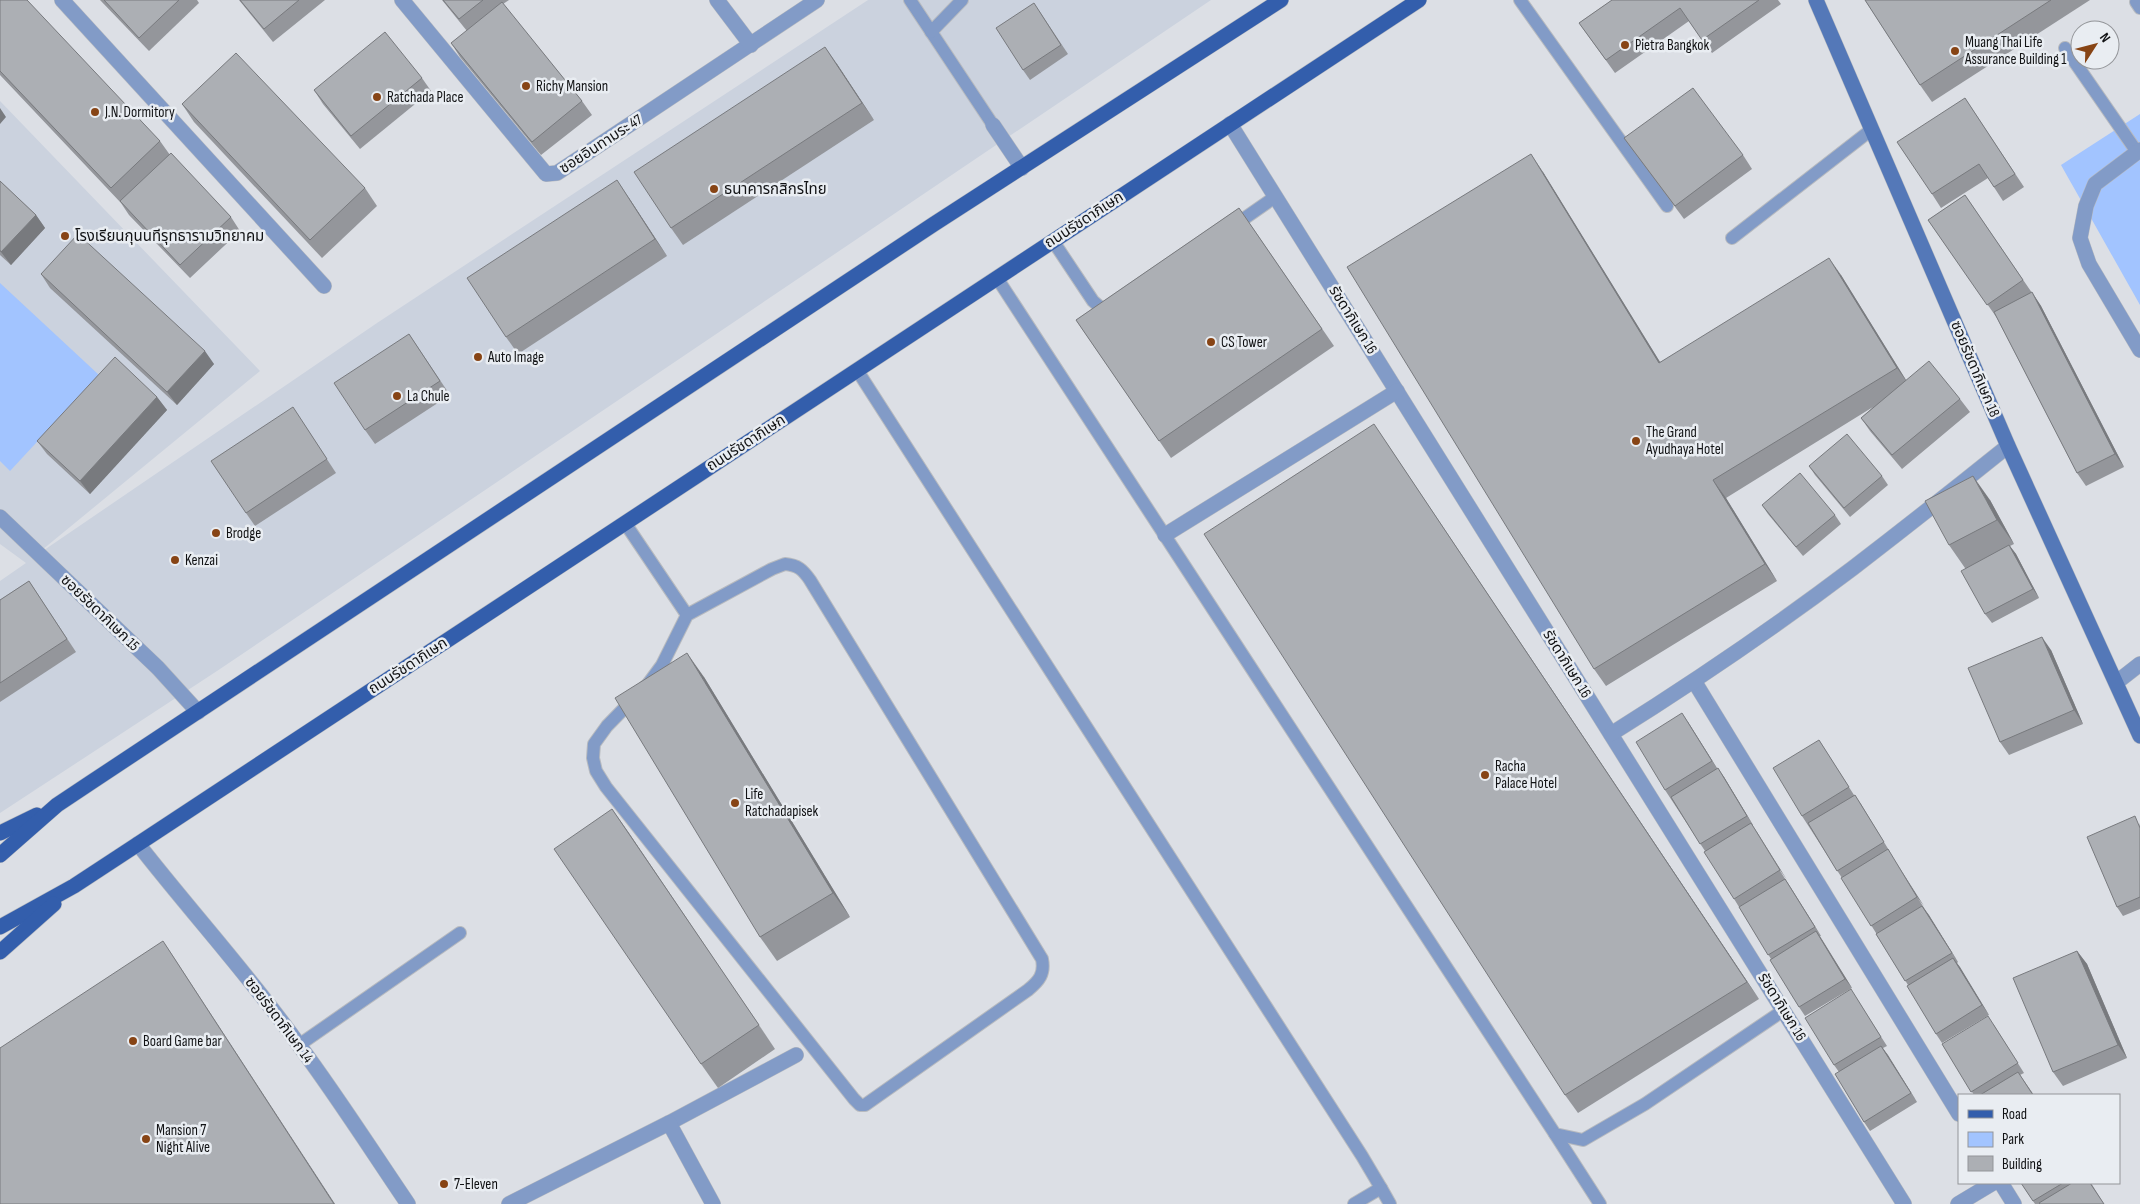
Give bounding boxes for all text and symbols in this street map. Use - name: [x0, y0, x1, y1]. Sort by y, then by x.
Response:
- north arrow: [2070, 20, 2120, 70]
- text: N: [2096, 30, 2114, 46]
- place label: Muang Thai Life Assurance Building 1: [1964, 33, 2067, 69]
- place label: Pietra Bangkok: [1635, 36, 1710, 55]
- marker: Pietra Bangkok: [1619, 39, 1631, 51]
- marker: Muang Thai Life Assurance Building 1: [1949, 45, 1961, 57]
- place label: Richy Mansion: [536, 77, 608, 96]
- marker: Richy Mansion: [520, 80, 532, 92]
- place label: Ratchada Place: [387, 88, 463, 107]
- marker: Ratchada Place: [371, 91, 383, 103]
- place label: J.N. Dormitory: [104, 103, 175, 122]
- marker: J.N. Dormitory: [89, 106, 101, 118]
- street label: ซอยอินทามระ 47: [556, 110, 646, 178]
- place label: ธนาคารกสิกรไทย: [724, 180, 827, 199]
- marker: ธนาคารกสิกรไทย: [708, 183, 720, 195]
- street label: ถนนรัชดาภิเษก: [1041, 187, 1127, 253]
- place label: โรงเรียนกุนนทีรุทธารามวิทยาคม: [75, 227, 264, 246]
- marker: โรงเรียนกุนนทีรุทธารามวิทยาคม: [59, 230, 71, 242]
- street label: รัชดาภิเษก 16: [1325, 282, 1381, 358]
- street label: ซอยรัชดาภิเษก 18: [1946, 318, 2004, 420]
- place label: CS Tower: [1221, 333, 1268, 352]
- marker: CS Tower: [1205, 336, 1217, 348]
- place label: Auto Image: [487, 348, 544, 367]
- marker: Auto Image: [472, 351, 484, 363]
- place label: La Chule: [407, 387, 450, 406]
- marker: La Chule: [391, 390, 403, 402]
- street label: ถนนรัชดาภิเษก: [703, 410, 789, 476]
- place label: The Grand Ayudhaya Hotel: [1645, 423, 1724, 459]
- marker: The Grand Ayudhaya Hotel: [1630, 435, 1642, 447]
- place label: Brodge: [226, 524, 261, 543]
- marker: Brodge: [210, 527, 222, 539]
- place label: Kenzai: [185, 551, 218, 570]
- marker: Kenzai: [169, 554, 181, 566]
- street label: ซอยรัชดาภิเษก 15: [57, 571, 143, 655]
- street label: รัชดาภิเษก 16: [1539, 626, 1595, 702]
- street label: ถนนรัชดาภิเษก: [365, 633, 451, 699]
- place label: Racha Palace Hotel: [1495, 757, 1557, 793]
- marker: Racha Palace Hotel: [1479, 769, 1491, 781]
- place label: Life Ratchadapisek: [745, 785, 819, 821]
- marker: Life Ratchadapisek: [729, 797, 741, 809]
- street label: รัชดาภิเษก 16: [1754, 969, 1810, 1045]
- street label: ซอยรัชดาภิเษก 14: [241, 973, 317, 1067]
- place label: Board Game bar: [143, 1032, 223, 1051]
- marker: Board Game bar: [127, 1035, 139, 1047]
- legend: [1958, 1094, 2120, 1184]
- text: Road: [2002, 1105, 2027, 1124]
- place label: Mansion 7 Night Alive: [156, 1121, 210, 1157]
- text: Park: [2002, 1130, 2024, 1149]
- marker: Mansion 7 Night Alive: [140, 1133, 152, 1145]
- text: Building: [2002, 1155, 2042, 1174]
- place label: 7-Eleven: [454, 1175, 498, 1194]
- marker: 7-Eleven: [438, 1178, 450, 1190]

